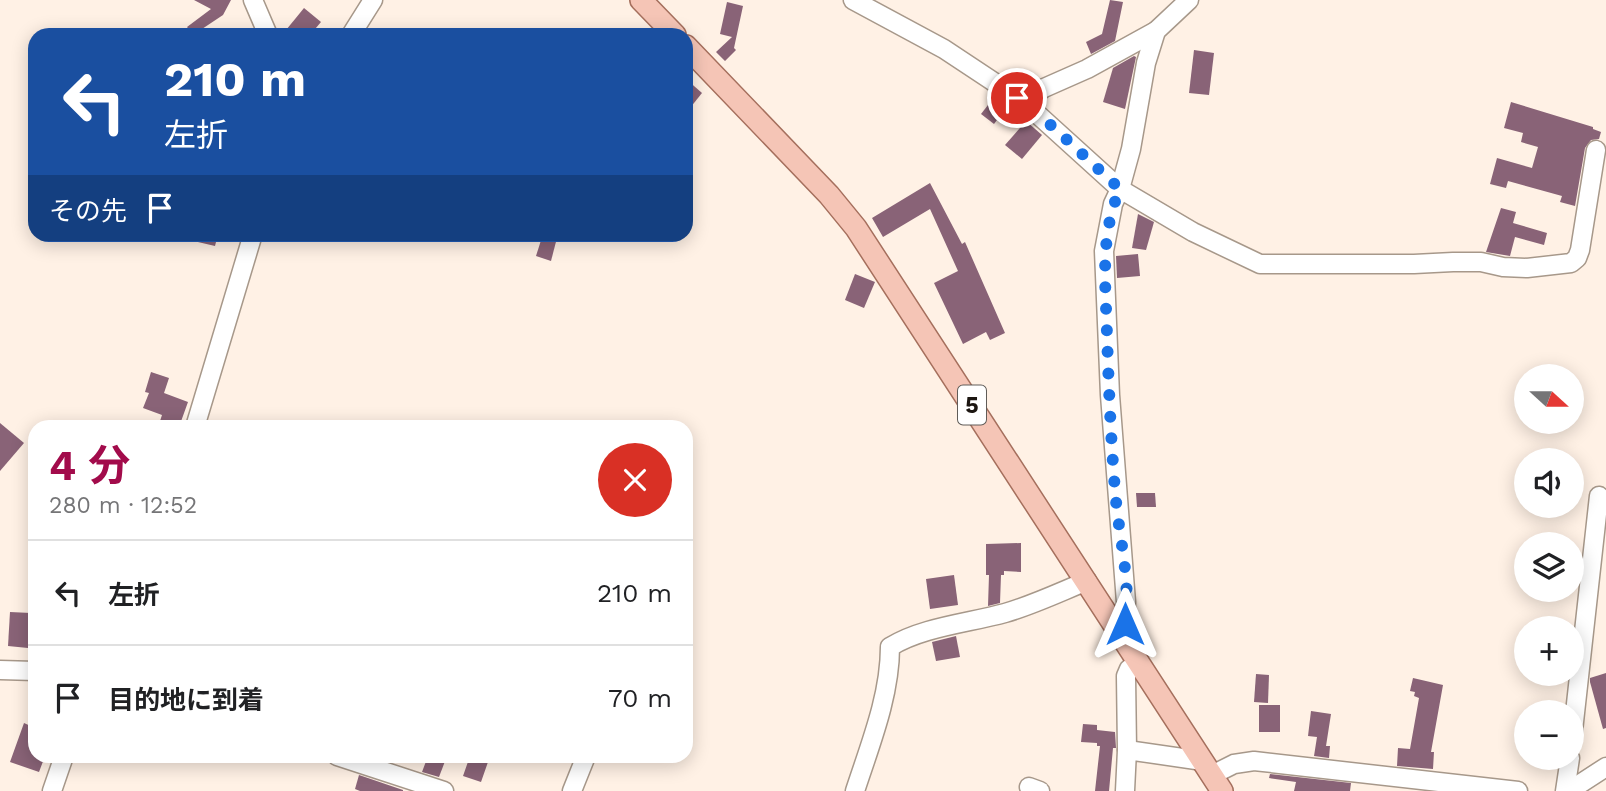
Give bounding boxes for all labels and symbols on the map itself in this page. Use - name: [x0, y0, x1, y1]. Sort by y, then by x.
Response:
- pin: [987, 68, 1047, 128]
- north arrow: [1514, 364, 1584, 434]
- road number: 5: [958, 386, 986, 424]
- position arrow: [1088, 587, 1162, 661]

